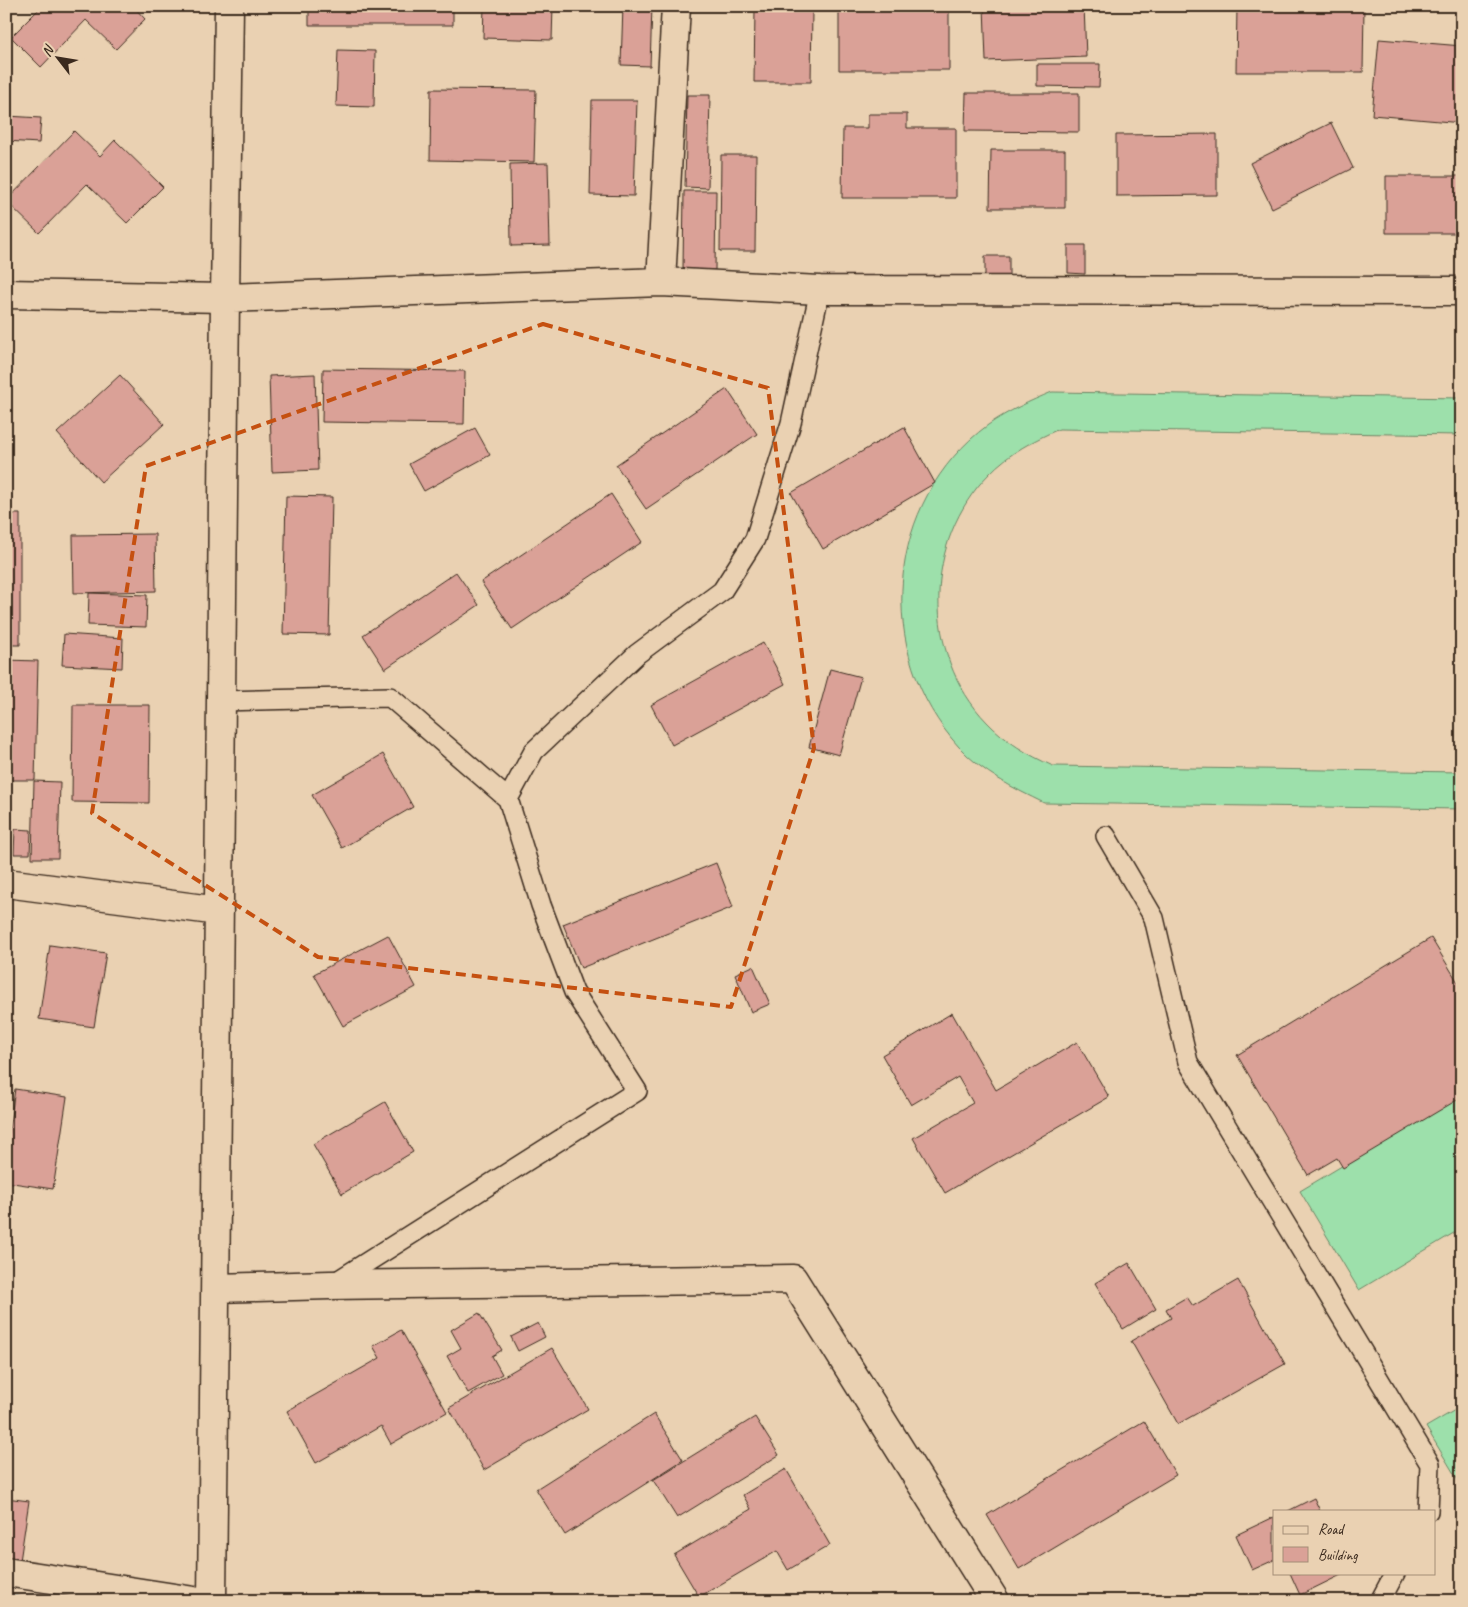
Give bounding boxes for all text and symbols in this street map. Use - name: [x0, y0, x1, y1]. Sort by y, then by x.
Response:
- north arrow: [32, 32, 82, 82]
- text: N: [38, 41, 58, 60]
- legend: [1273, 1510, 1436, 1574]
- text: Road: [1318, 1520, 1345, 1539]
- text: Building: [1318, 1546, 1358, 1565]

